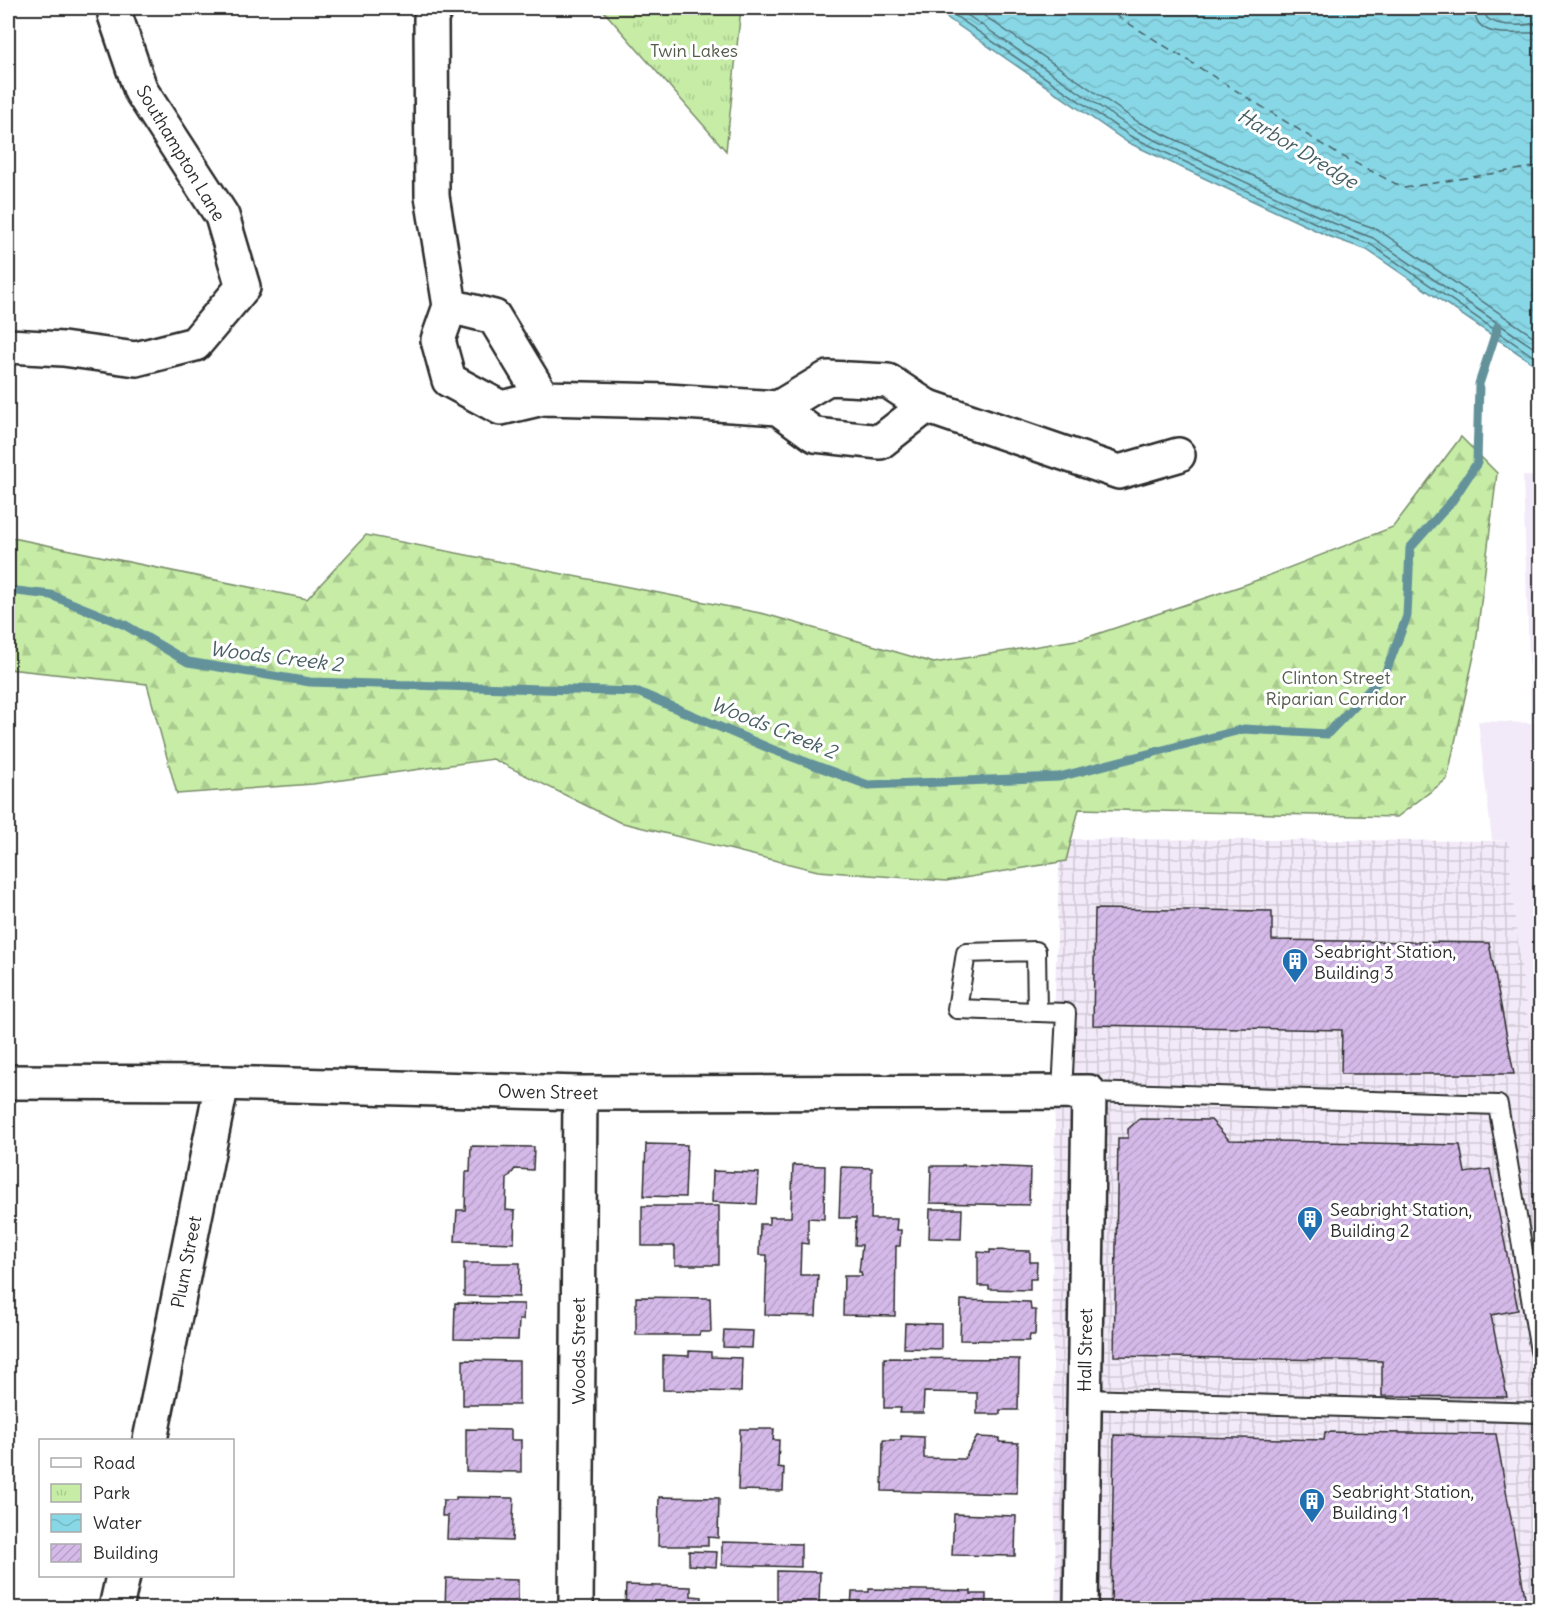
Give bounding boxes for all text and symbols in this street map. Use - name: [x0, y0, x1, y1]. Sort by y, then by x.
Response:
- park label: Twin Lakes: [650, 39, 738, 62]
- street label: Southampton Lane: [131, 81, 231, 225]
- water label: Harbor Dredge: [1234, 102, 1363, 194]
- water label: Woods Creek 2: [208, 635, 346, 677]
- park label: Clinton Street Riparian Corridor: [1266, 666, 1407, 710]
- water label: Woods Creek 2: [707, 690, 843, 764]
- place label: Seabright Station, Building 3: [1314, 940, 1456, 984]
- building icon: Seabright Station, Building 3: [1280, 946, 1310, 984]
- street label: Owen Street: [498, 1080, 598, 1104]
- place label: Seabright Station, Building 2: [1330, 1198, 1472, 1242]
- building icon: Seabright Station, Building 2: [1295, 1204, 1325, 1242]
- street label: Plum Street: [166, 1214, 206, 1310]
- street label: Woods Street: [567, 1297, 590, 1405]
- street label: Hall Street: [1073, 1308, 1097, 1392]
- legend: [39, 1439, 234, 1577]
- text: Road: [93, 1451, 136, 1474]
- place label: Seabright Station, Building 1: [1332, 1480, 1474, 1524]
- text: Park: [93, 1481, 130, 1504]
- building icon: Seabright Station, Building 1: [1297, 1486, 1327, 1524]
- text: Water: [93, 1511, 143, 1534]
- text: Building: [93, 1541, 158, 1564]

